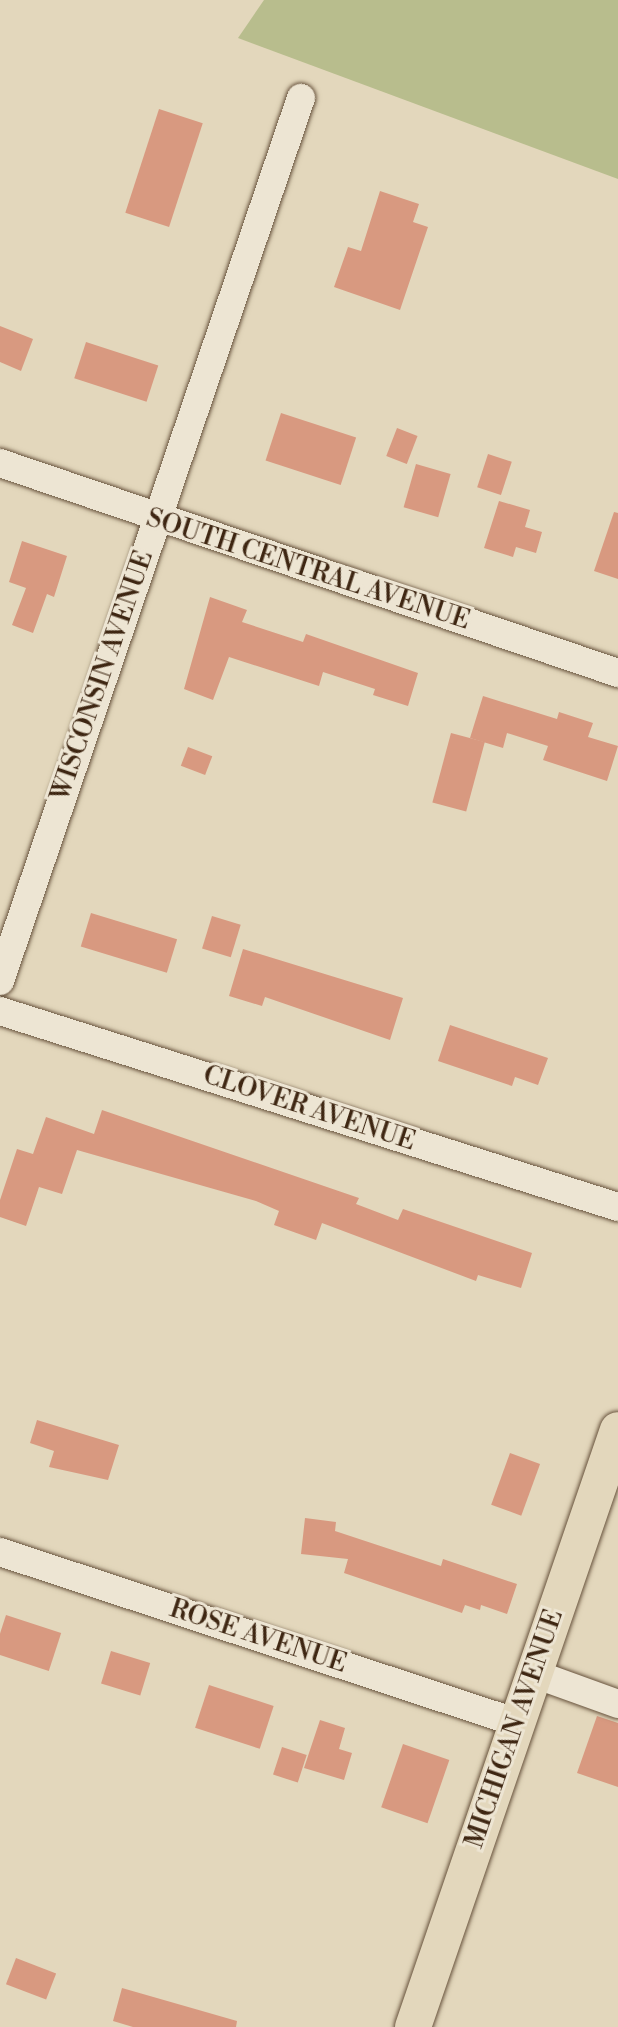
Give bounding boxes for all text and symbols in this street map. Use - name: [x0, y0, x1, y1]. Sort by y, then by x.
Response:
- street label: SOUTH CENTRAL AVENUE: [142, 503, 474, 637]
- street label: WISCONSIN AVENUE: [45, 547, 161, 805]
- street label: CLOVER AVENUE: [199, 1060, 419, 1158]
- street label: ROSE AVENUE: [166, 1594, 350, 1680]
- street label: MICHIGAN AVENUE: [460, 1606, 570, 1852]

